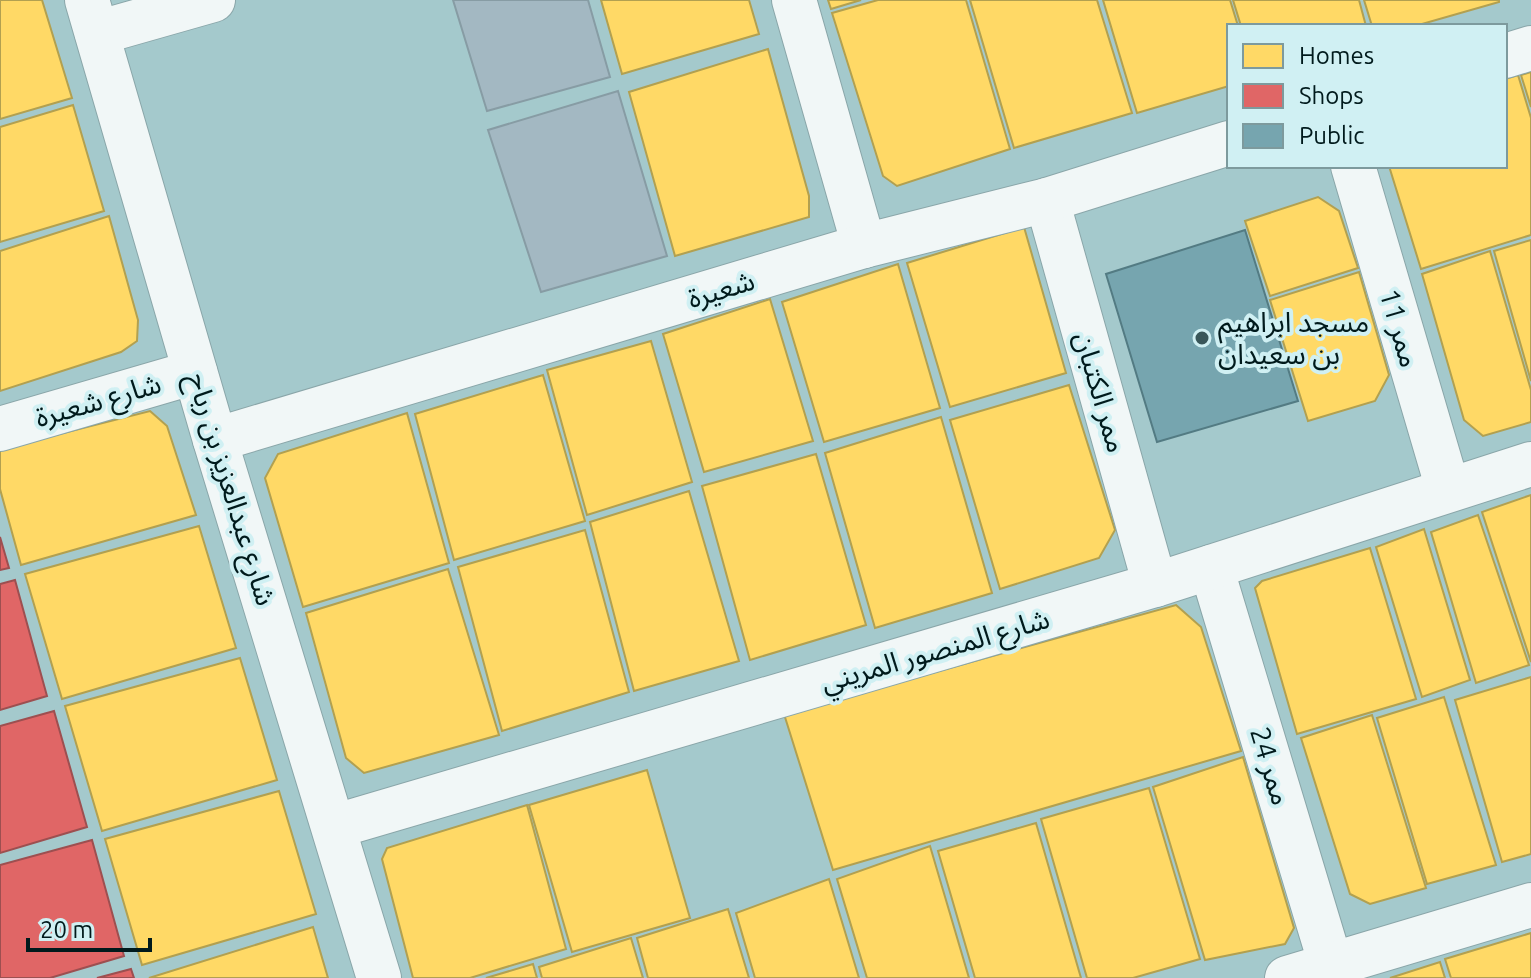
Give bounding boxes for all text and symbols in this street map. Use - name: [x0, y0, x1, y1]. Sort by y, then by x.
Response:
- legend: [1227, 24, 1507, 168]
- text: Homes: [1299, 42, 1374, 69]
- text: Shops: [1299, 82, 1364, 109]
- text: Public: [1299, 122, 1364, 149]
- street label: شعيرة: [684, 264, 759, 315]
- street label: ممر 11: [1373, 285, 1426, 371]
- place label: مسجد ابراهيم بن سعيدان: [1218, 306, 1369, 371]
- street label: ممر الكتبان: [1068, 328, 1133, 456]
- marker: مسجد ابراهيم بن سعيدان: [1193, 329, 1211, 347]
- street label: شارع شعيرة: [31, 367, 166, 438]
- street label: شارع عبدالعزيز بن رباح: [177, 369, 283, 611]
- street label: شارع المنصور المريني: [817, 602, 1054, 703]
- street label: ممر 24: [1243, 723, 1298, 809]
- scale bar: [28, 902, 150, 952]
- text: 20 m: [40, 916, 93, 943]

